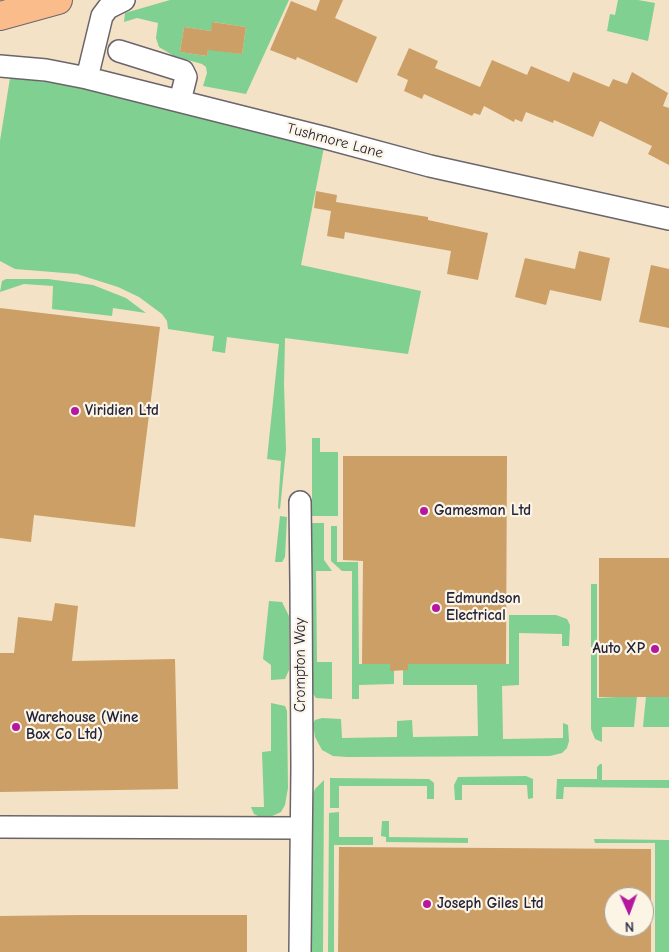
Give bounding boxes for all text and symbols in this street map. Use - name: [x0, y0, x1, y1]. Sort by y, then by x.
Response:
- street label: Tushmore Lane: [285, 119, 385, 163]
- place label: Viridien Ltd: [85, 402, 159, 420]
- marker: Viridien Ltd: [69, 405, 81, 417]
- place label: Gamesman Ltd: [434, 502, 531, 520]
- marker: Gamesman Ltd: [418, 505, 430, 517]
- place label: Edmundson Electrical: [446, 590, 521, 625]
- marker: Edmundson Electrical: [430, 602, 442, 614]
- street label: Crompton Way: [292, 618, 310, 712]
- place label: Auto XP: [592, 640, 645, 658]
- marker: Auto XP: [649, 643, 661, 655]
- place label: Warehouse (Wine Box Co Ltd): [26, 709, 138, 744]
- marker: Warehouse (Wine Box Co Ltd): [10, 721, 22, 733]
- north arrow: [604, 887, 654, 937]
- place label: Joseph Giles Ltd: [437, 895, 544, 913]
- marker: Joseph Giles Ltd: [421, 898, 433, 910]
- text: N: [625, 918, 634, 935]

